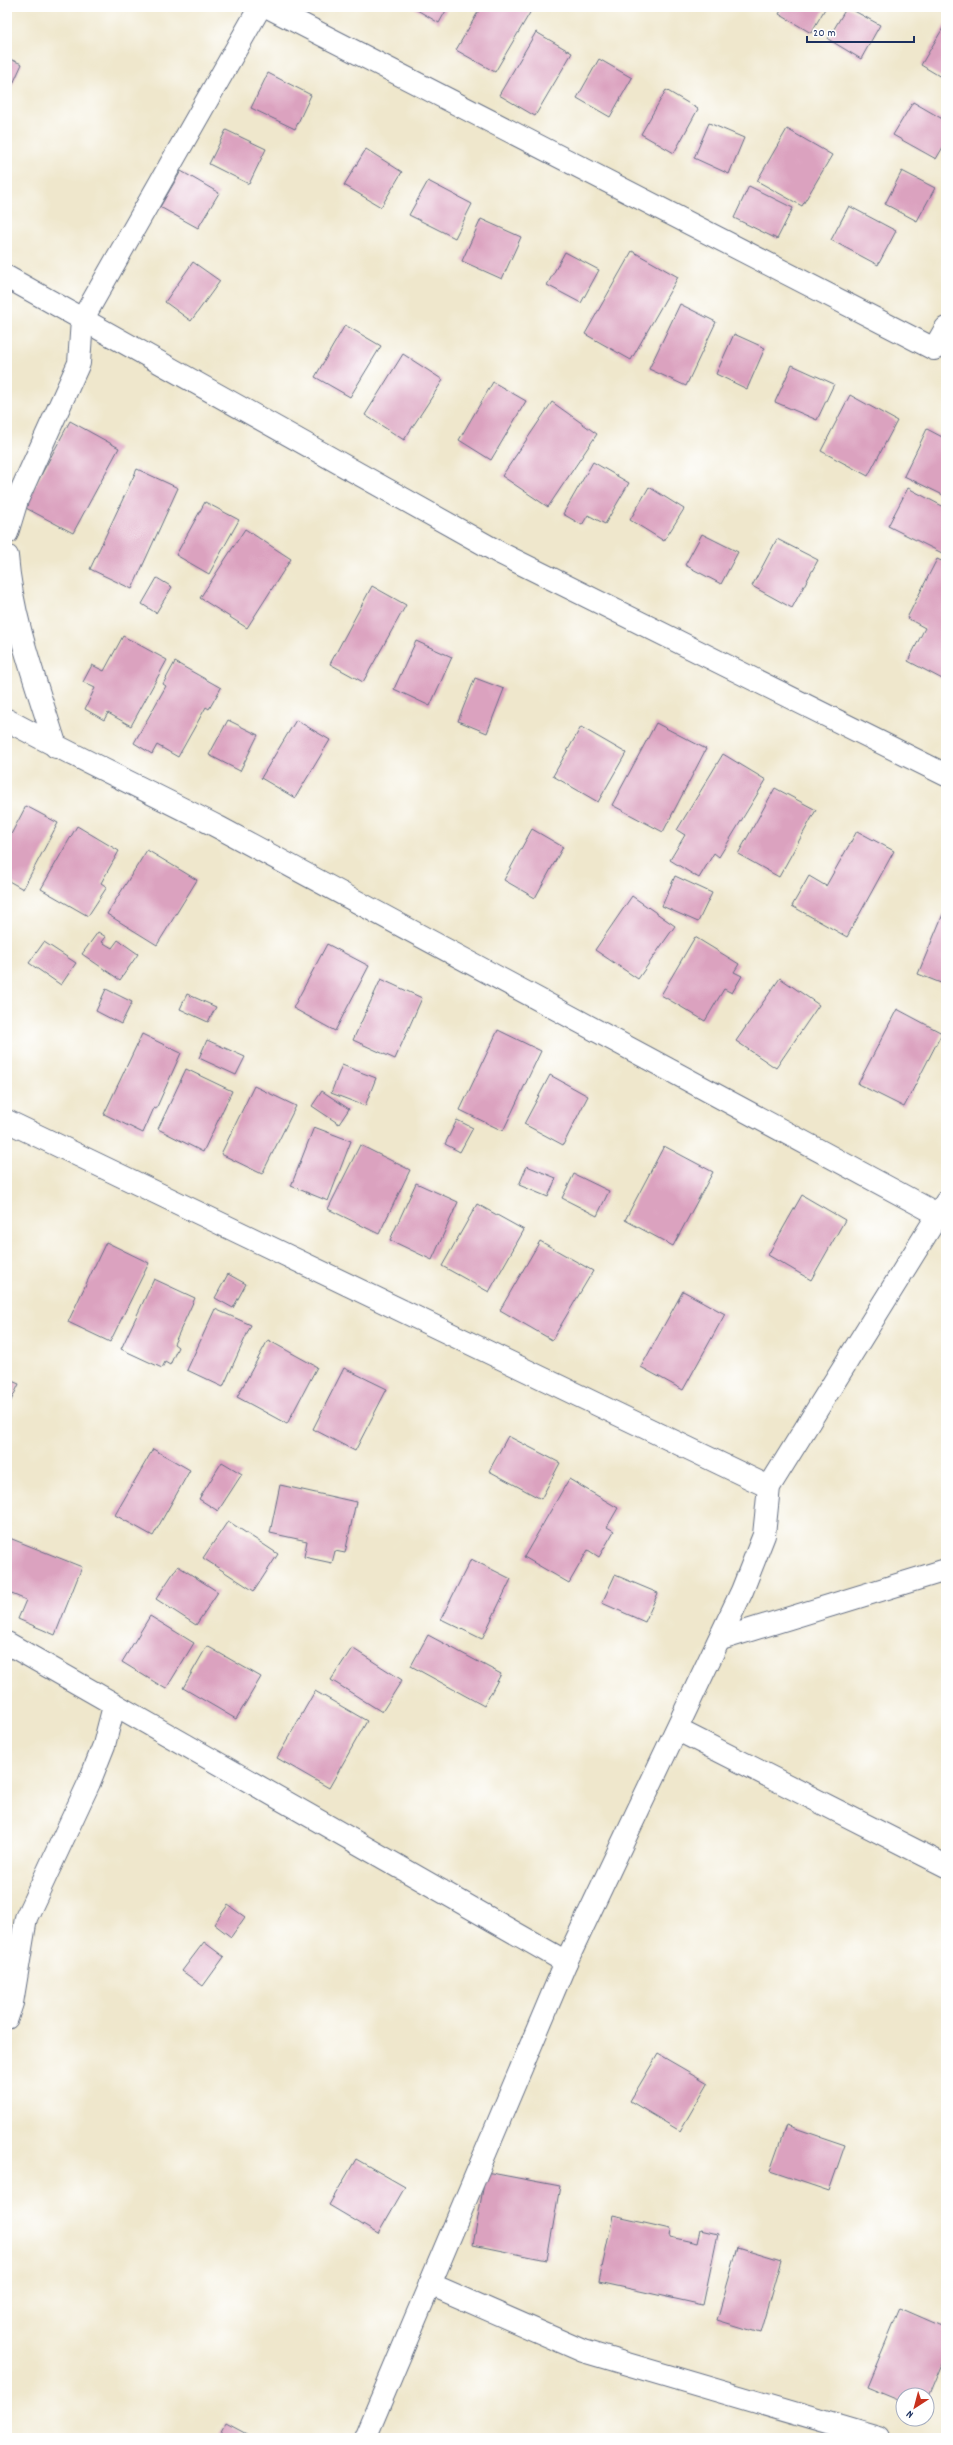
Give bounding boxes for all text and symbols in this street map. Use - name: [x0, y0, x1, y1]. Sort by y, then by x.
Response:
- scale bar: [807, 18, 914, 44]
- text: 20 m: [813, 25, 836, 42]
- north arrow: [895, 2387, 935, 2427]
- text: N: [903, 2405, 917, 2422]

